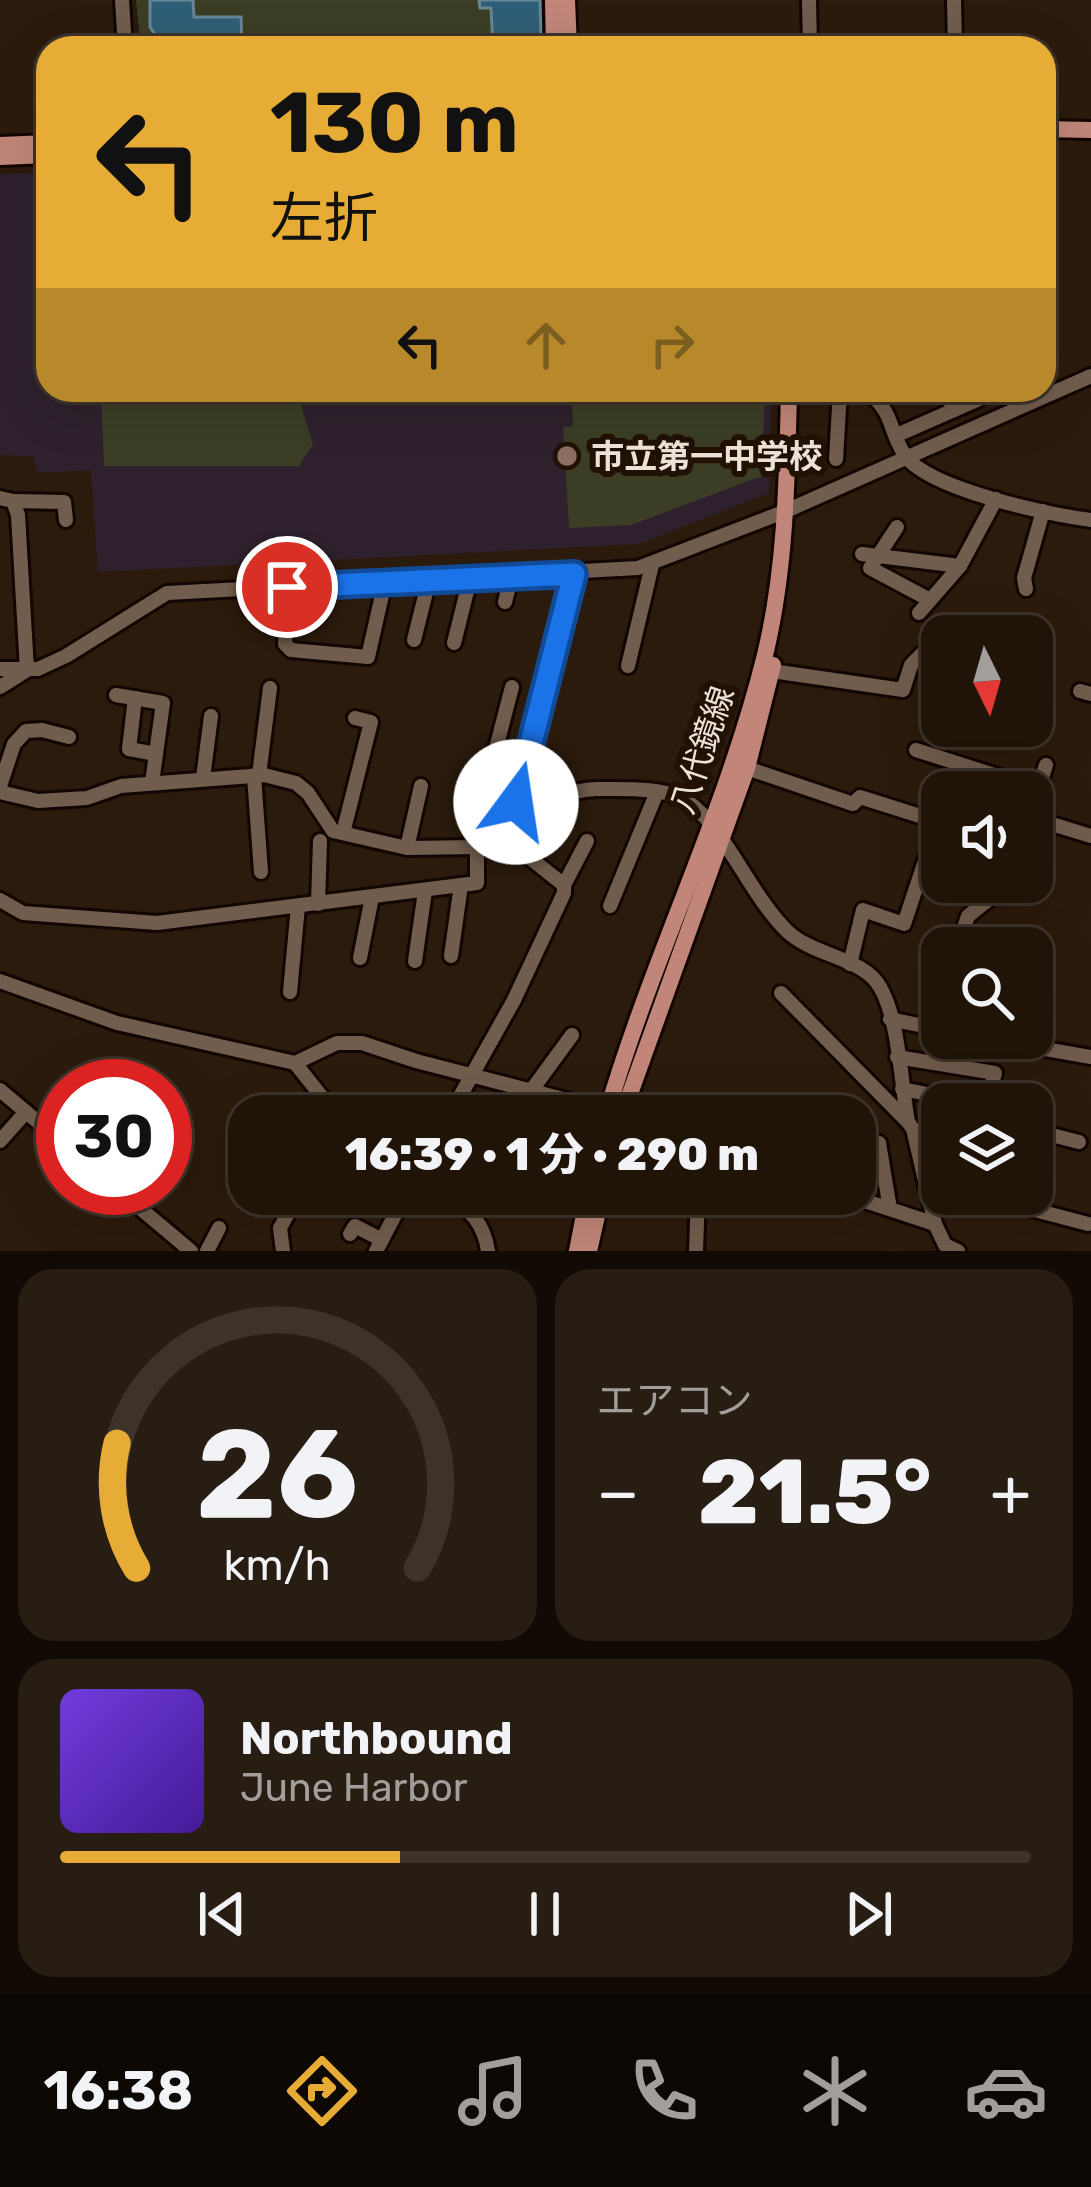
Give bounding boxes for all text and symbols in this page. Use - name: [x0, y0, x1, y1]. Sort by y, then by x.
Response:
- text: 130 m: [270, 73, 519, 173]
- icon: left: [72, 84, 228, 240]
- text: 左折: [270, 187, 378, 251]
- icon: left: [387, 312, 453, 378]
- icon: ahead: [513, 312, 579, 378]
- icon: right: [639, 312, 705, 378]
- place label: 市立第一中学校: [591, 437, 822, 476]
- marker: 市立第一中学校: [554, 443, 580, 469]
- pin: [236, 536, 338, 638]
- icon: arrive: [254, 554, 320, 620]
- north arrow: [921, 615, 1053, 747]
- map controls: [921, 615, 1053, 1215]
- street label: 八代鏡線: [662, 681, 742, 819]
- position arrow: [453, 739, 579, 865]
- button: sound: [921, 771, 1053, 903]
- button: search: [921, 927, 1053, 1059]
- speed limit sign: 30: [36, 1059, 192, 1215]
- button: layers: [921, 1083, 1053, 1215]
- text: 16:39 · 1 分 · 290 m: [345, 1128, 759, 1181]
- text: エアコン: [597, 1378, 753, 1424]
- text: 26: [196, 1400, 358, 1548]
- text: 21.5°: [698, 1439, 931, 1546]
- text: −: [597, 1453, 639, 1532]
- text: +: [990, 1453, 1031, 1532]
- text: km/h: [224, 1540, 331, 1591]
- text: Northbound: [240, 1712, 513, 1765]
- text: June Harbor: [240, 1765, 468, 1811]
- icon: previous: [189, 1881, 255, 1947]
- icon: pause: [512, 1881, 578, 1947]
- icon: next: [836, 1881, 902, 1947]
- icon: directions: [280, 2049, 364, 2133]
- icon: music: [451, 2049, 535, 2133]
- icon: phone: [622, 2049, 706, 2133]
- icon: climate: [793, 2049, 877, 2133]
- icon: car: [964, 2049, 1048, 2133]
- text: 16:38: [43, 2059, 193, 2123]

